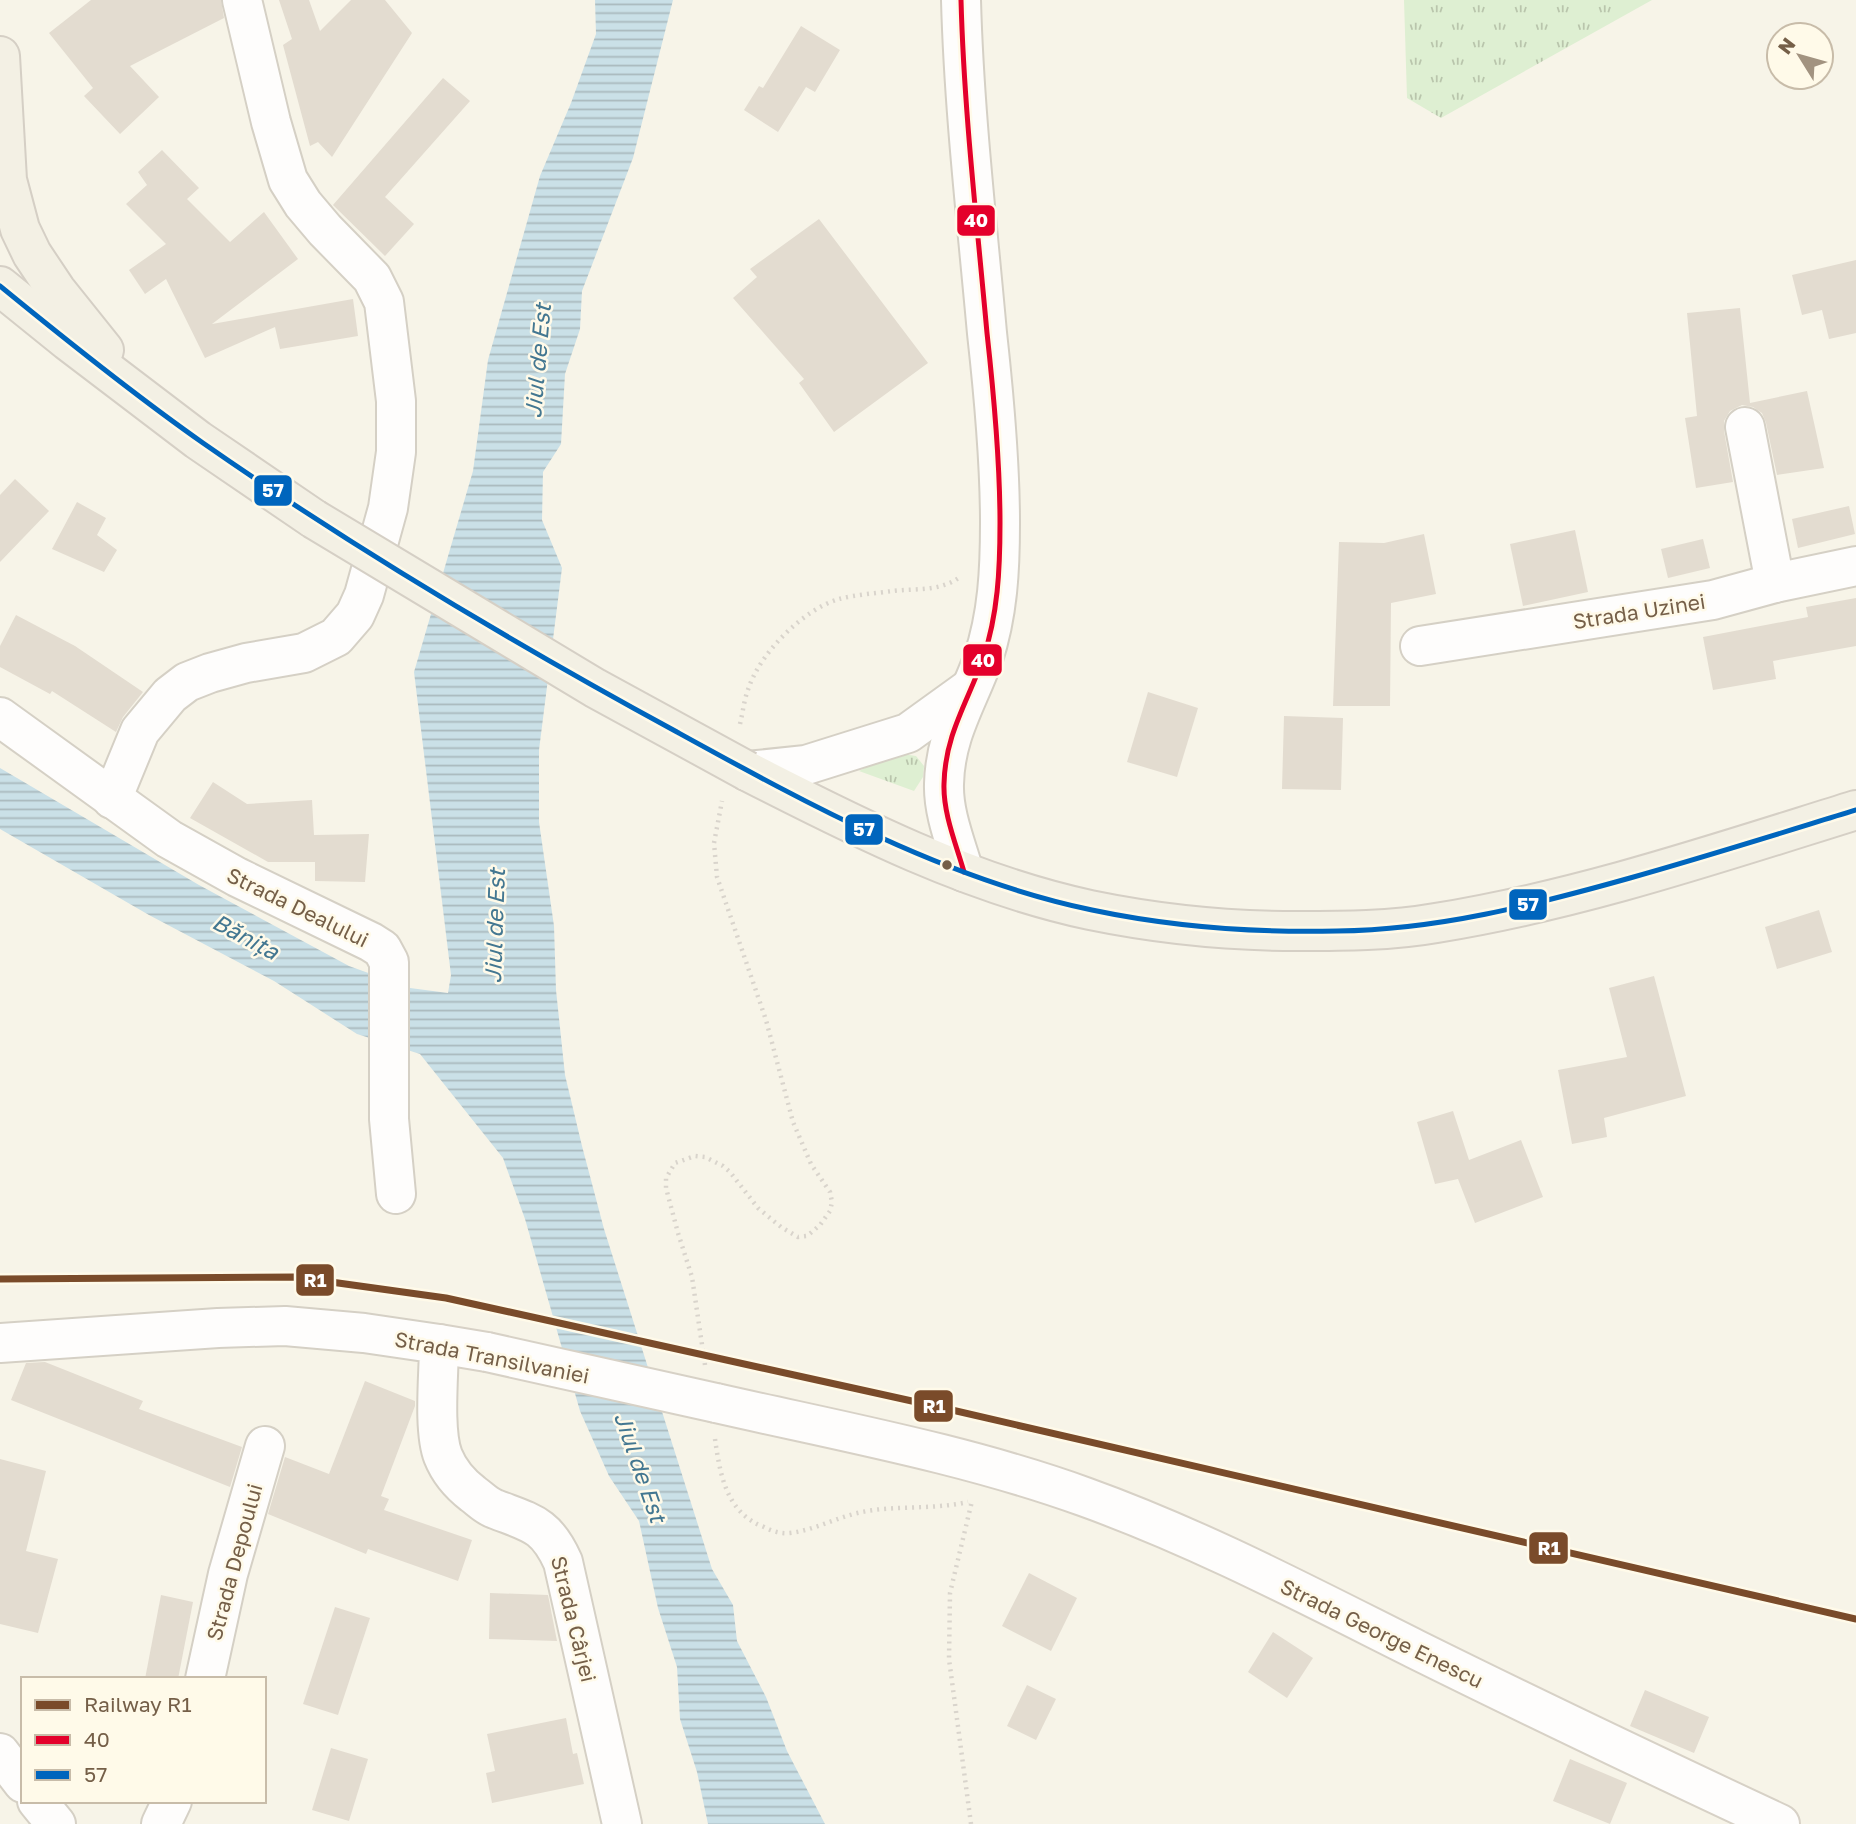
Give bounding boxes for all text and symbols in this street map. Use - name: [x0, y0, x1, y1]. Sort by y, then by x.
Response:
- north arrow: [1765, 21, 1835, 91]
- text: N: [1772, 33, 1800, 58]
- line badge: 40: [956, 204, 996, 237]
- text: 40: [964, 208, 988, 231]
- water label: Jiul de Est: [518, 301, 556, 419]
- line badge: 57: [253, 474, 293, 507]
- text: 57: [262, 478, 284, 501]
- street label: Strada Uzinei: [1571, 588, 1707, 634]
- line badge: 40: [962, 643, 1003, 677]
- text: 40: [971, 648, 995, 671]
- line badge: 57: [844, 813, 884, 846]
- text: 57: [853, 817, 875, 840]
- unlabelled marker: [940, 858, 954, 872]
- street label: Strada Dealului: [223, 861, 373, 953]
- water label: Jiul de Est: [478, 866, 510, 984]
- line badge: 57: [1508, 888, 1548, 921]
- text: 57: [1517, 892, 1539, 915]
- water label: Bănița: [208, 907, 285, 966]
- line badge: R1: [295, 1263, 335, 1297]
- text: R1: [304, 1268, 327, 1291]
- street label: Strada Transilvaniei: [393, 1325, 591, 1389]
- line badge: R1: [913, 1389, 954, 1423]
- text: R1: [923, 1394, 946, 1417]
- water label: Jiul de Est: [609, 1408, 673, 1527]
- street label: Strada Depoului: [201, 1481, 267, 1643]
- line badge: R1: [1528, 1531, 1569, 1565]
- text: R1: [1538, 1536, 1561, 1559]
- street label: Strada Cârjei: [546, 1553, 602, 1685]
- street label: Strada George Enescu: [1276, 1573, 1488, 1693]
- legend: [21, 1677, 266, 1803]
- text: Railway R1: [84, 1691, 192, 1717]
- text: 40: [84, 1726, 110, 1752]
- text: 57: [84, 1761, 107, 1787]

